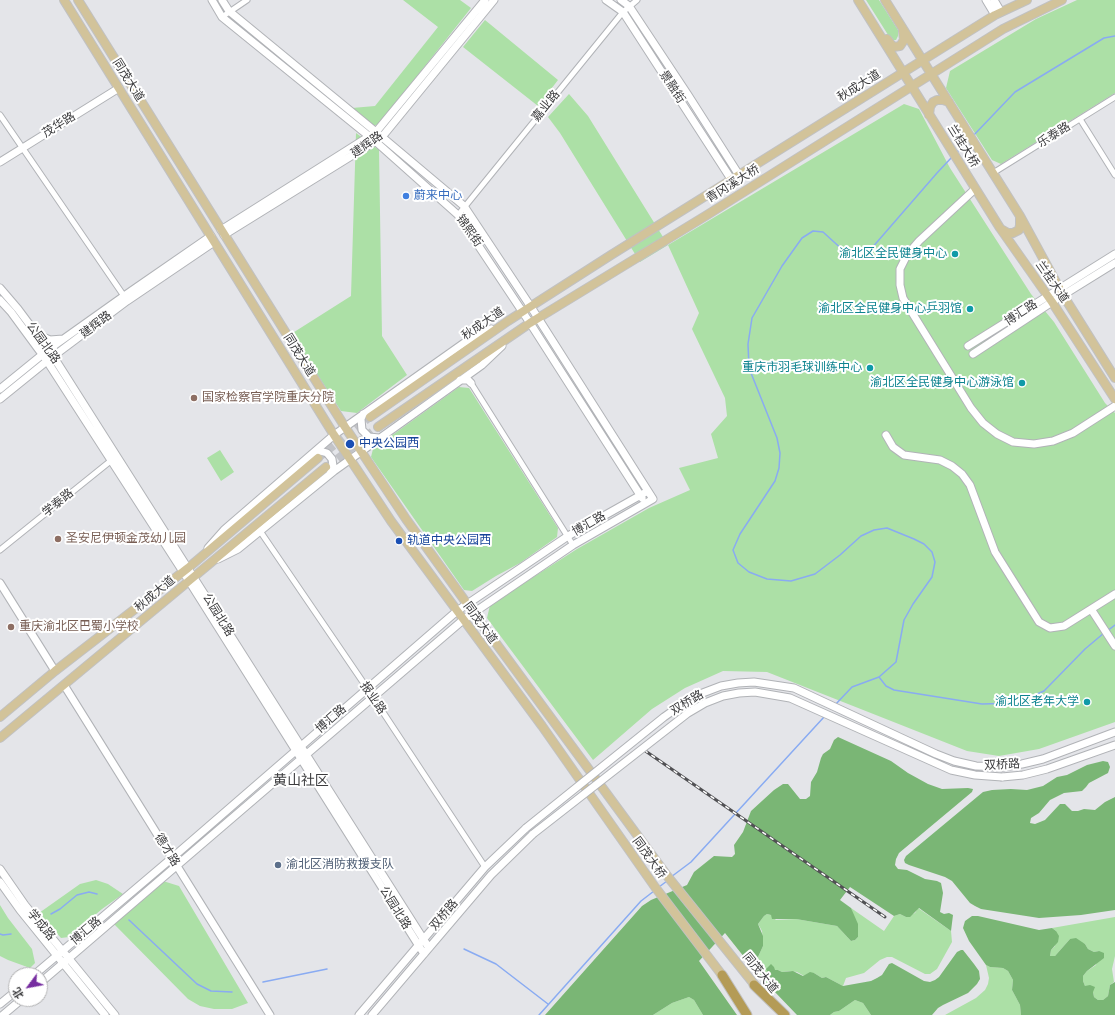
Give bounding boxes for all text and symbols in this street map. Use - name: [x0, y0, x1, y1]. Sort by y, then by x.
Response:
- street label: 同茂大道: [109, 56, 147, 104]
- street label: 秋成大道: [835, 67, 883, 105]
- street label: 景融街: [656, 68, 688, 106]
- street label: 嘉业路: [529, 87, 563, 125]
- street label: 茂华路: [40, 109, 78, 141]
- street label: 乐泰路: [1035, 119, 1073, 151]
- street label: 兰桂大桥: [944, 122, 982, 170]
- street label: 建辉路: [348, 129, 386, 161]
- street label: 青冈溪大桥: [704, 162, 762, 206]
- place label: 蔚来中心: [414, 189, 462, 203]
- marker: 蔚来中心: [401, 191, 411, 201]
- street label: 锦熙街: [453, 212, 485, 250]
- place label: 渝北区全民健身中心: [839, 247, 947, 261]
- marker: 渝北区全民健身中心: [950, 249, 960, 259]
- street label: 兰桂大道: [1032, 258, 1072, 306]
- street label: 博汇路: [1002, 297, 1040, 329]
- place label: 渝北区全民健身中心乒羽馆: [818, 302, 962, 316]
- marker: 渝北区全民健身中心乒羽馆: [965, 304, 975, 314]
- street label: 秋成大道: [459, 305, 507, 343]
- street label: 建辉路: [77, 308, 115, 342]
- street label: 公园北路: [23, 319, 63, 367]
- street label: 同茂大道: [280, 331, 318, 379]
- place label: 重庆市羽毛球训练中心: [742, 361, 862, 375]
- marker: 重庆市羽毛球训练中心: [865, 363, 875, 373]
- place label: 渝北区全民健身中心游泳馆: [870, 376, 1014, 390]
- marker: 渝北区全民健身中心游泳馆: [1017, 378, 1027, 388]
- place label: 国家检察官学院重庆分院: [202, 391, 334, 405]
- marker: 国家检察官学院重庆分院: [189, 393, 199, 403]
- place label: 中央公园西: [359, 437, 419, 451]
- marker: 中央公园西: [344, 438, 356, 450]
- street label: 学泰路: [39, 486, 77, 520]
- street label: 博汇路: [570, 509, 608, 539]
- place label: 圣安尼伊顿金茂幼儿园: [66, 532, 186, 546]
- marker: 圣安尼伊顿金茂幼儿园: [53, 534, 63, 544]
- place label: 轨道中央公园西: [407, 534, 491, 548]
- marker: 轨道中央公园西: [394, 536, 404, 546]
- street label: 秋成大道: [132, 573, 178, 615]
- street label: 公园北路: [199, 591, 237, 639]
- street label: 同茂大道: [460, 599, 500, 647]
- place label: 重庆渝北区巴蜀小学校: [19, 620, 139, 634]
- marker: 重庆渝北区巴蜀小学校: [6, 622, 16, 632]
- street label: 报业路: [357, 679, 389, 717]
- street label: 双桥路: [668, 688, 706, 718]
- place label: 渝北区老年大学: [995, 695, 1079, 709]
- marker: 渝北区老年大学: [1082, 697, 1092, 707]
- street label: 博汇路: [313, 702, 349, 736]
- street label: 双桥路: [984, 757, 1020, 773]
- district label: 黄山社区: [273, 773, 329, 789]
- street label: 德才路: [151, 831, 183, 869]
- street label: 同茂大桥: [629, 834, 669, 882]
- place label: 渝北区消防救援支队: [286, 858, 394, 872]
- marker: 渝北区消防救援支队: [273, 860, 283, 870]
- street label: 公园北路: [376, 884, 414, 932]
- street label: 双桥路: [427, 897, 461, 933]
- street label: 学成路: [24, 906, 58, 944]
- street label: 博汇路: [68, 914, 104, 948]
- street label: 同茂大道: [739, 950, 781, 996]
- north arrow: [8, 967, 48, 1007]
- text: 北: [10, 985, 27, 1001]

